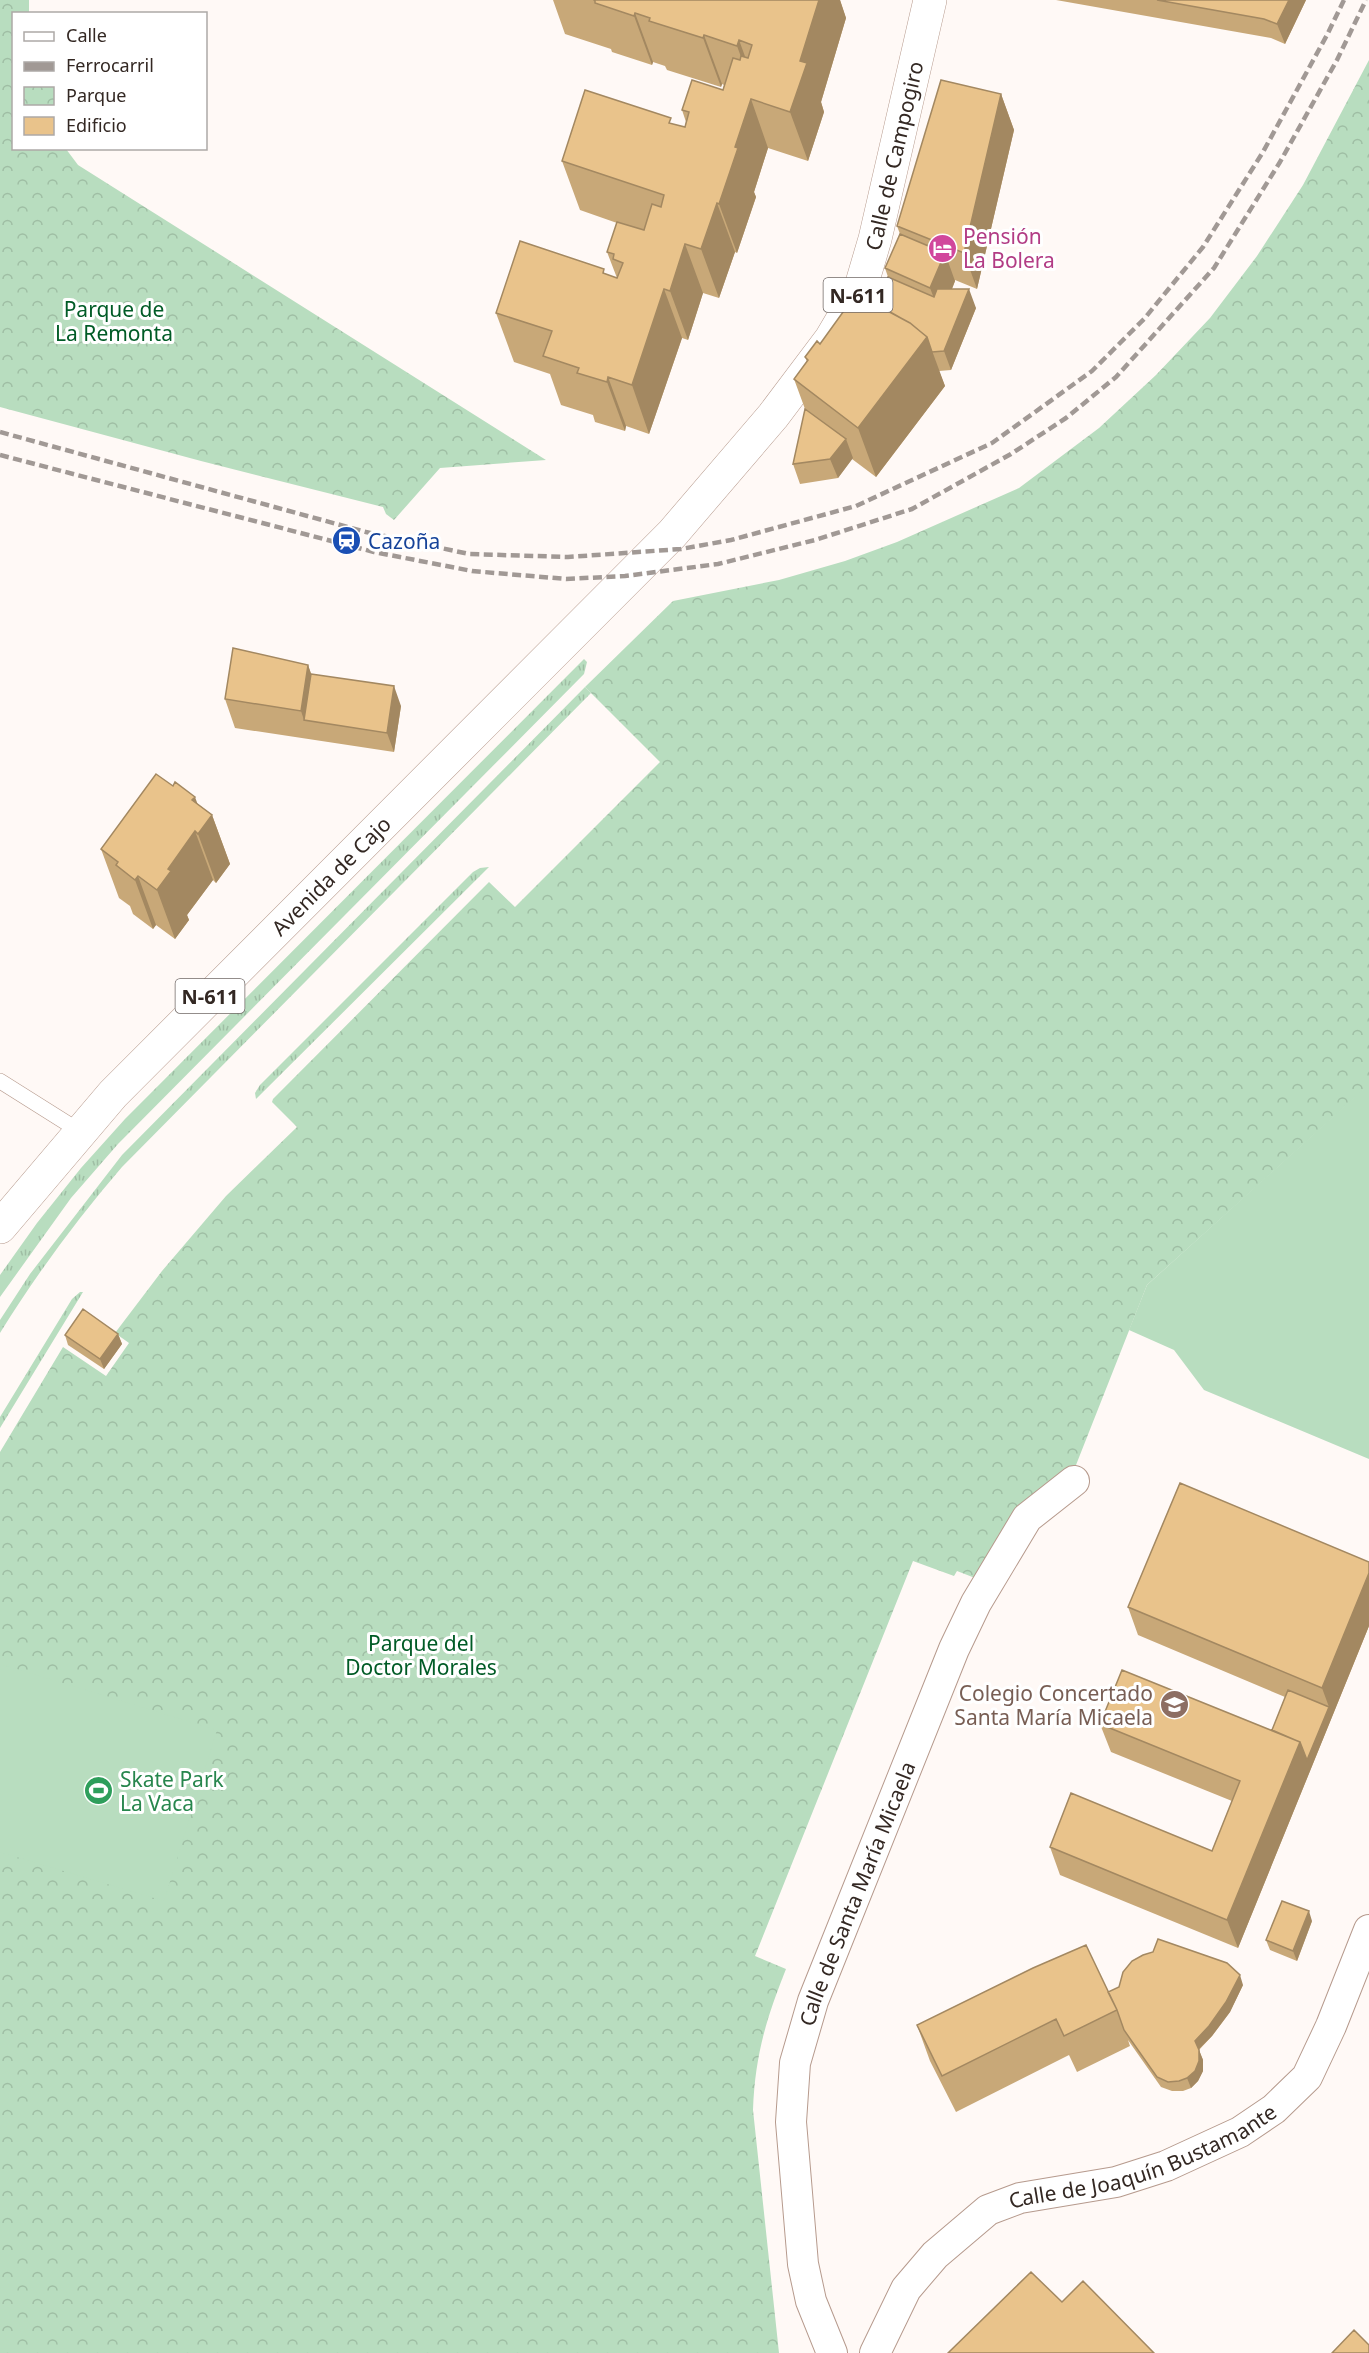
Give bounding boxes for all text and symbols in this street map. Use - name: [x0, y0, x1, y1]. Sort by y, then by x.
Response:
- legend: [12, 12, 207, 150]
- text: Calle: [66, 23, 107, 47]
- text: Ferrocarril: [66, 53, 154, 77]
- street label: Calle de Campogiro: [858, 59, 929, 254]
- text: Parque: [66, 83, 126, 107]
- text: Edificio: [66, 113, 127, 137]
- place label: Pensión La Bolera: [963, 222, 1055, 274]
- hotel icon: Pensión La Bolera: [926, 232, 958, 264]
- road number: N-611: [824, 278, 892, 312]
- park label: Parque de La Remonta: [55, 295, 173, 347]
- station icon: Cazoña: [331, 525, 363, 557]
- place label: Cazoña: [368, 527, 440, 555]
- street label: Avenida de Cajo: [265, 810, 397, 941]
- road number: N-611: [176, 979, 244, 1013]
- park label: Parque del Doctor Morales: [345, 1629, 497, 1681]
- place label: Colegio Concertado Santa María Micaela: [954, 1679, 1153, 1731]
- school or university icon: Colegio Concertado Santa María Micaela: [1158, 1689, 1190, 1721]
- street label: Calle de Santa María Micaela: [793, 1757, 922, 2029]
- place label: Skate Park La Vaca: [120, 1765, 225, 1817]
- sports icon: Skate Park La Vaca: [83, 1775, 115, 1807]
- street label: Calle de Joaquín Bustamante: [1005, 2097, 1282, 2215]

